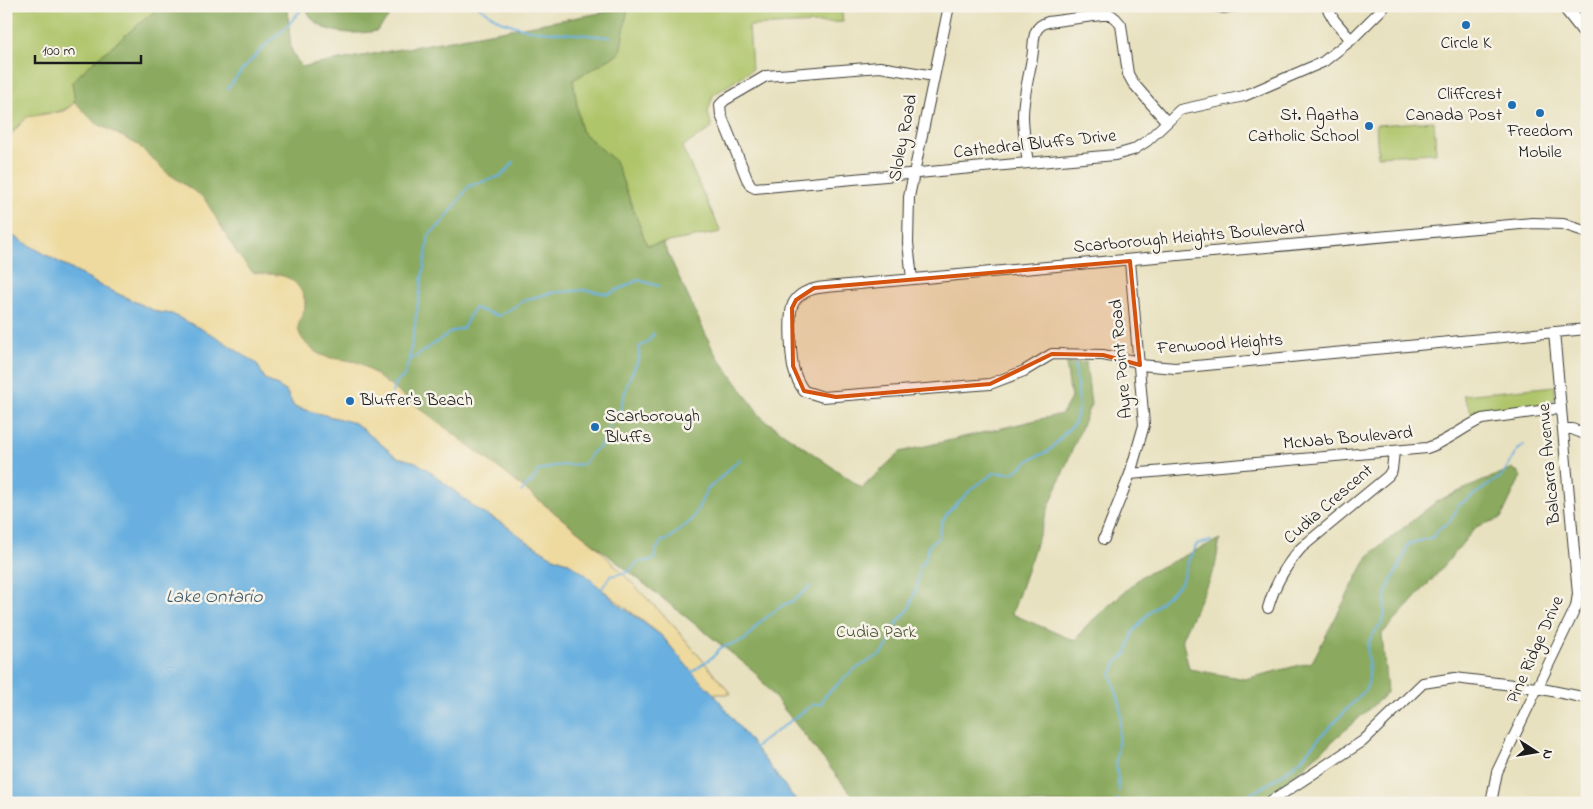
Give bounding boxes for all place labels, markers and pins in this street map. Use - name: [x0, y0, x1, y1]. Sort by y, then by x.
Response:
- marker: Circle K: [1460, 19, 1472, 31]
- place label: Circle K: [1440, 31, 1492, 57]
- place label: Cliffcrest Canada Post: [1406, 82, 1502, 129]
- marker: Cliffcrest Canada Post: [1506, 99, 1518, 111]
- place label: St. Agatha Catholic School: [1248, 103, 1359, 150]
- marker: Freedom Mobile: [1534, 107, 1546, 119]
- place label: Freedom Mobile: [1506, 119, 1573, 166]
- marker: St. Agatha Catholic School: [1363, 120, 1375, 132]
- place label: Bluffer's Beach: [359, 388, 473, 414]
- marker: Bluffer's Beach: [344, 395, 356, 407]
- place label: Scarborough Bluffs: [604, 404, 700, 451]
- marker: Scarborough Bluffs: [589, 421, 601, 433]

